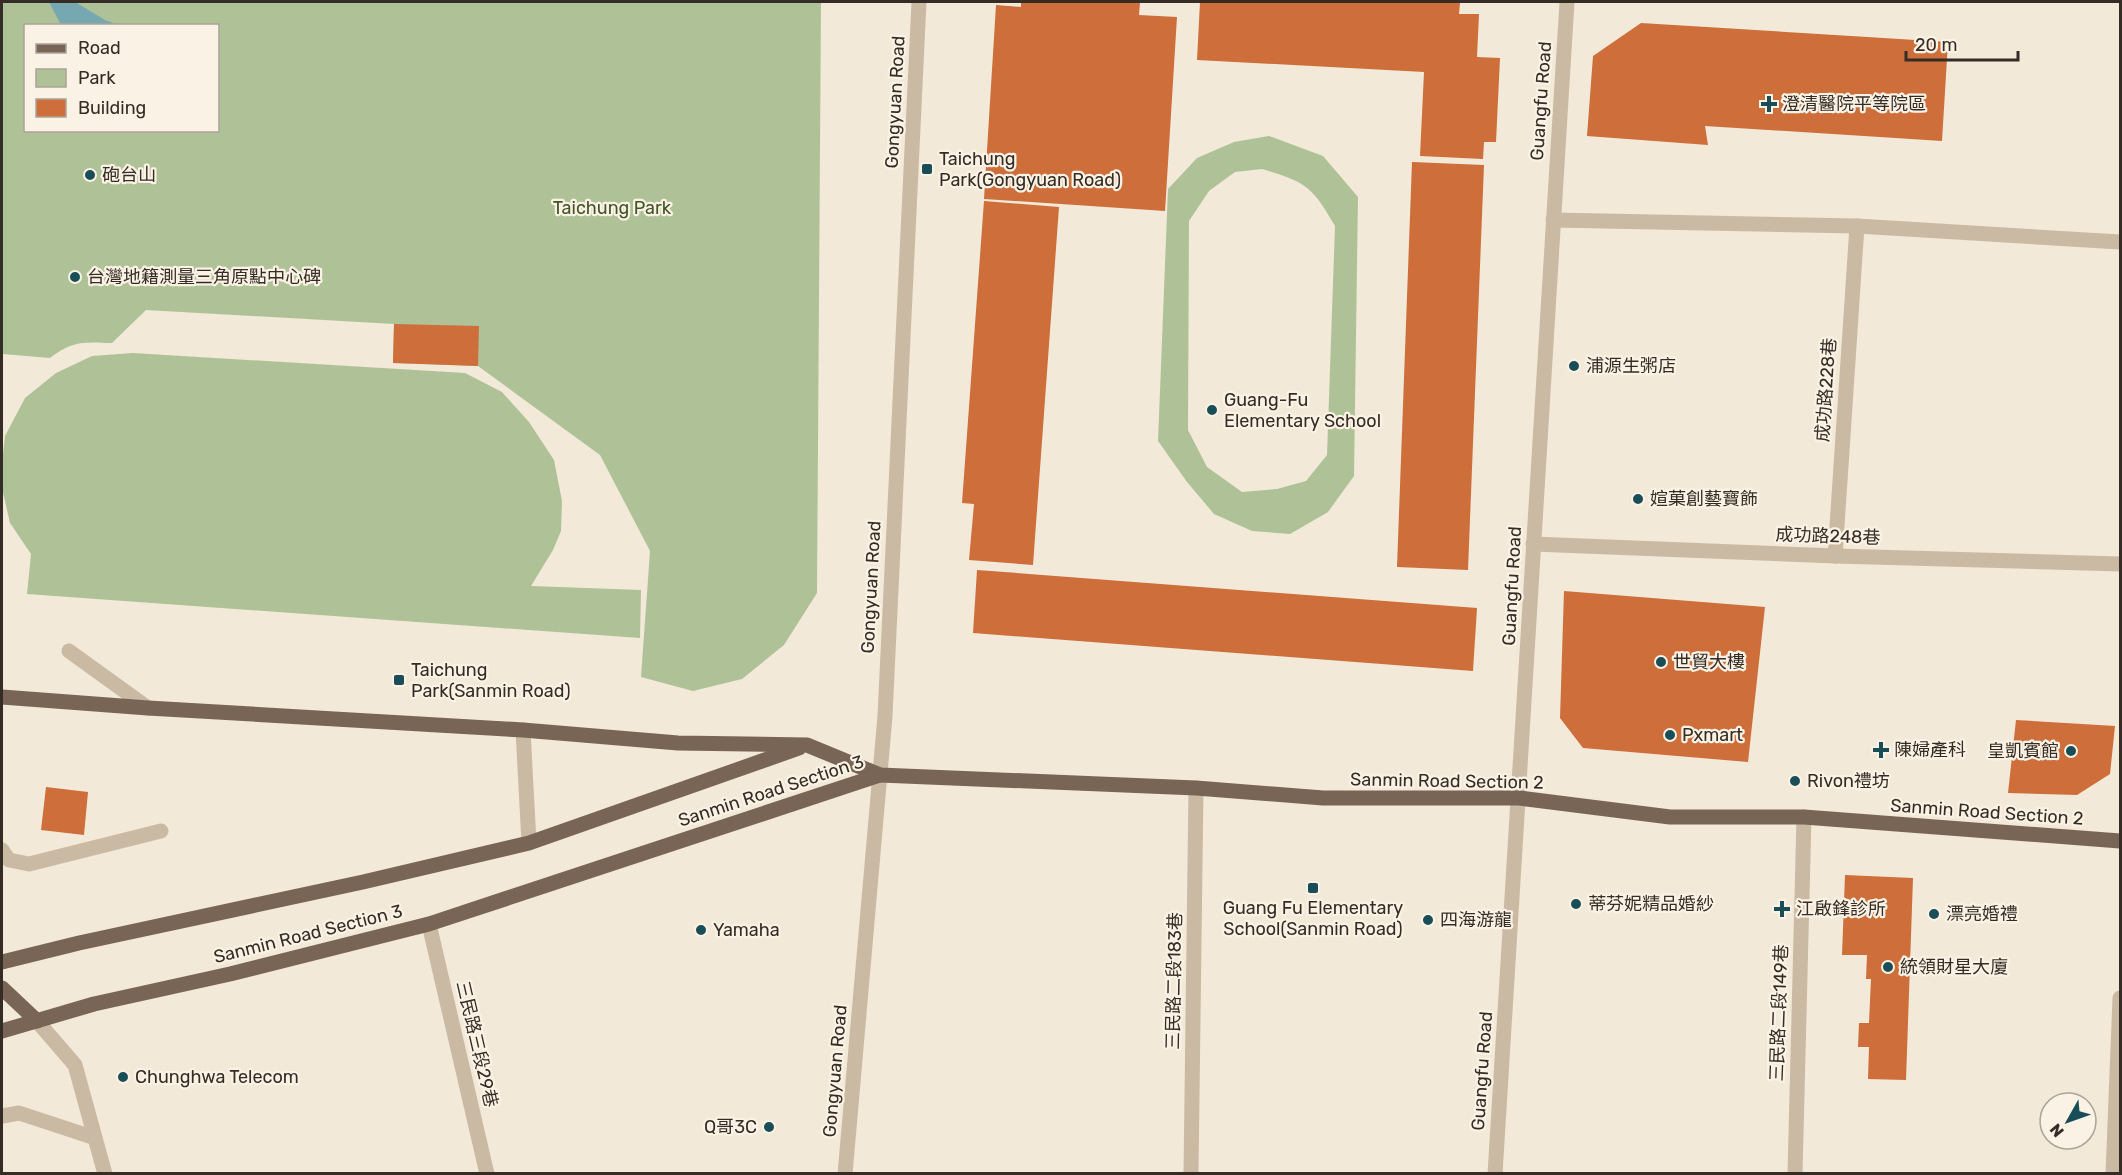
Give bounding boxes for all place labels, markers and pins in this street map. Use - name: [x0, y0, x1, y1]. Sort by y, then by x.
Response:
- place label: 澄清醫院平等院區: [1782, 93, 1926, 115]
- marker: 澄清醫院平等院區: [1760, 95, 1778, 113]
- place label: Taichung Park(Gongyuan Road): [939, 148, 1121, 191]
- marker: Taichung Park(Gongyuan Road): [920, 162, 934, 176]
- place label: 砲台山: [102, 164, 156, 186]
- marker: 砲台山: [83, 168, 97, 182]
- place label: 台灣地籍測量三角原點中心碑: [87, 266, 321, 288]
- marker: 台灣地籍測量三角原點中心碑: [68, 270, 82, 284]
- place label: 浦源生粥店: [1586, 355, 1676, 377]
- marker: 浦源生粥店: [1567, 359, 1581, 373]
- place label: Guang-Fu Elementary School: [1224, 389, 1381, 432]
- marker: Guang-Fu Elementary School: [1205, 403, 1219, 417]
- place label: 媗菓創藝寶飾: [1650, 488, 1758, 510]
- marker: 媗菓創藝寶飾: [1631, 492, 1645, 506]
- place label: 世貿大樓: [1673, 651, 1745, 673]
- marker: 世貿大樓: [1654, 655, 1668, 669]
- place label: Taichung Park(Sanmin Road): [411, 659, 571, 702]
- marker: Taichung Park(Sanmin Road): [392, 673, 406, 687]
- place label: Pxmart: [1682, 724, 1743, 746]
- marker: Pxmart: [1663, 728, 1677, 742]
- place label: 陳婦產科: [1894, 739, 1966, 761]
- place label: 皇凱賓館: [1987, 740, 2059, 762]
- marker: 陳婦產科: [1872, 741, 1890, 759]
- marker: 皇凱賓館: [2064, 744, 2078, 758]
- place label: Rivon禮坊: [1807, 770, 1890, 792]
- marker: Rivon禮坊: [1788, 774, 1802, 788]
- marker: Guang Fu Elementary School(Sanmin Road): [1306, 881, 1320, 895]
- place label: 蒂芬妮精品婚紗: [1588, 893, 1714, 915]
- place label: Guang Fu Elementary School(Sanmin Road): [1223, 897, 1403, 940]
- marker: 蒂芬妮精品婚紗: [1569, 897, 1583, 911]
- place label: 江啟鋒診所: [1796, 898, 1886, 920]
- marker: 江啟鋒診所: [1773, 900, 1791, 918]
- place label: 漂亮婚禮: [1946, 903, 2018, 925]
- marker: 漂亮婚禮: [1927, 907, 1941, 921]
- place label: 四海游龍: [1440, 909, 1512, 931]
- marker: 四海游龍: [1421, 913, 1435, 927]
- place label: Yamaha: [713, 919, 780, 941]
- marker: Yamaha: [694, 923, 708, 937]
- place label: 統領財星大廈: [1900, 956, 2008, 978]
- marker: 統領財星大廈: [1881, 960, 1895, 974]
- place label: Chunghwa Telecom: [135, 1066, 299, 1088]
- marker: Chunghwa Telecom: [116, 1070, 130, 1084]
- place label: Q哥3C: [704, 1116, 757, 1138]
- marker: Q哥3C: [762, 1120, 776, 1134]

